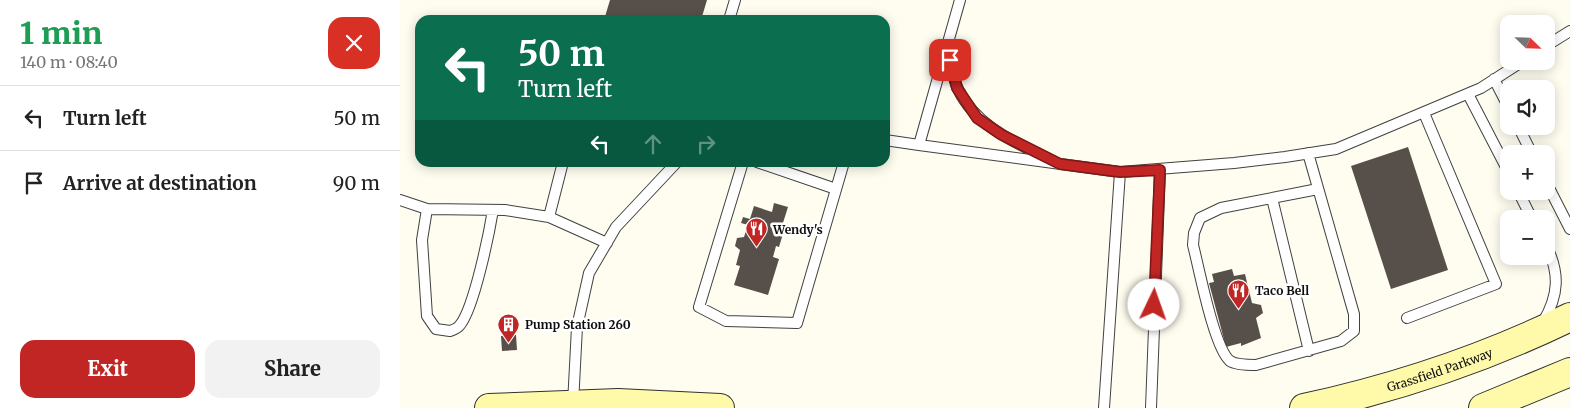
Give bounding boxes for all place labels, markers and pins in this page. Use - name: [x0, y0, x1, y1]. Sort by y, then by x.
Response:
- pin: [929, 39, 971, 81]
- restaurant icon: Wendy's: [745, 217, 769, 248]
- place label: Wendy's: [772, 222, 823, 237]
- restaurant icon: Taco Bell: [1227, 278, 1251, 309]
- place label: Taco Bell: [1255, 283, 1309, 298]
- building icon: Pump Station 260: [497, 312, 521, 343]
- place label: Pump Station 260: [525, 317, 631, 332]

